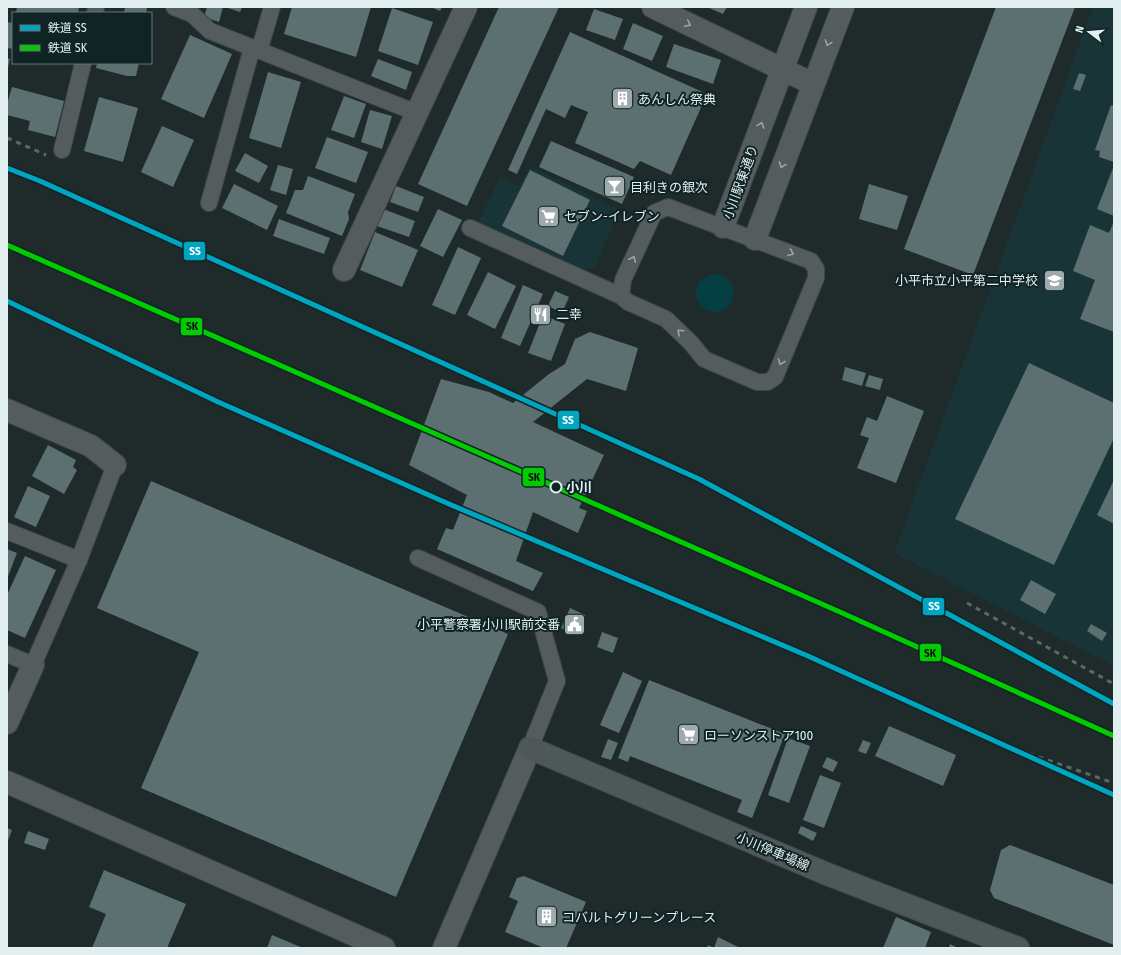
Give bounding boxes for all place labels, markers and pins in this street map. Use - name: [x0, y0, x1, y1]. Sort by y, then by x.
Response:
- building icon: あんしん祭典: [609, 86, 635, 112]
- place label: あんしん祭典: [638, 92, 716, 107]
- bar icon: 目利きの銀次: [601, 174, 627, 200]
- place label: 目利きの銀次: [630, 180, 708, 195]
- supermarket icon: セブン-イレブン: [535, 203, 561, 229]
- place label: セブン-イレブン: [564, 209, 660, 224]
- school or university icon: 小平市立小平第二中学校: [1041, 267, 1067, 293]
- place label: 小平市立小平第二中学校: [895, 273, 1038, 288]
- restaurant icon: 二幸: [528, 301, 554, 327]
- place label: 二幸: [556, 307, 582, 322]
- marker: 小川: [549, 480, 563, 494]
- place label: 小川: [566, 480, 592, 495]
- public building icon: 小平警察署小川駅前交番: [562, 611, 588, 637]
- place label: 小平警察署小川駅前交番: [417, 617, 560, 632]
- supermarket icon: ローソンストア100: [676, 722, 702, 748]
- place label: ローソンストア100: [704, 728, 814, 743]
- building icon: コバルトグリーンプレース: [533, 904, 559, 930]
- place label: コバルトグリーンプレース: [562, 910, 716, 925]

